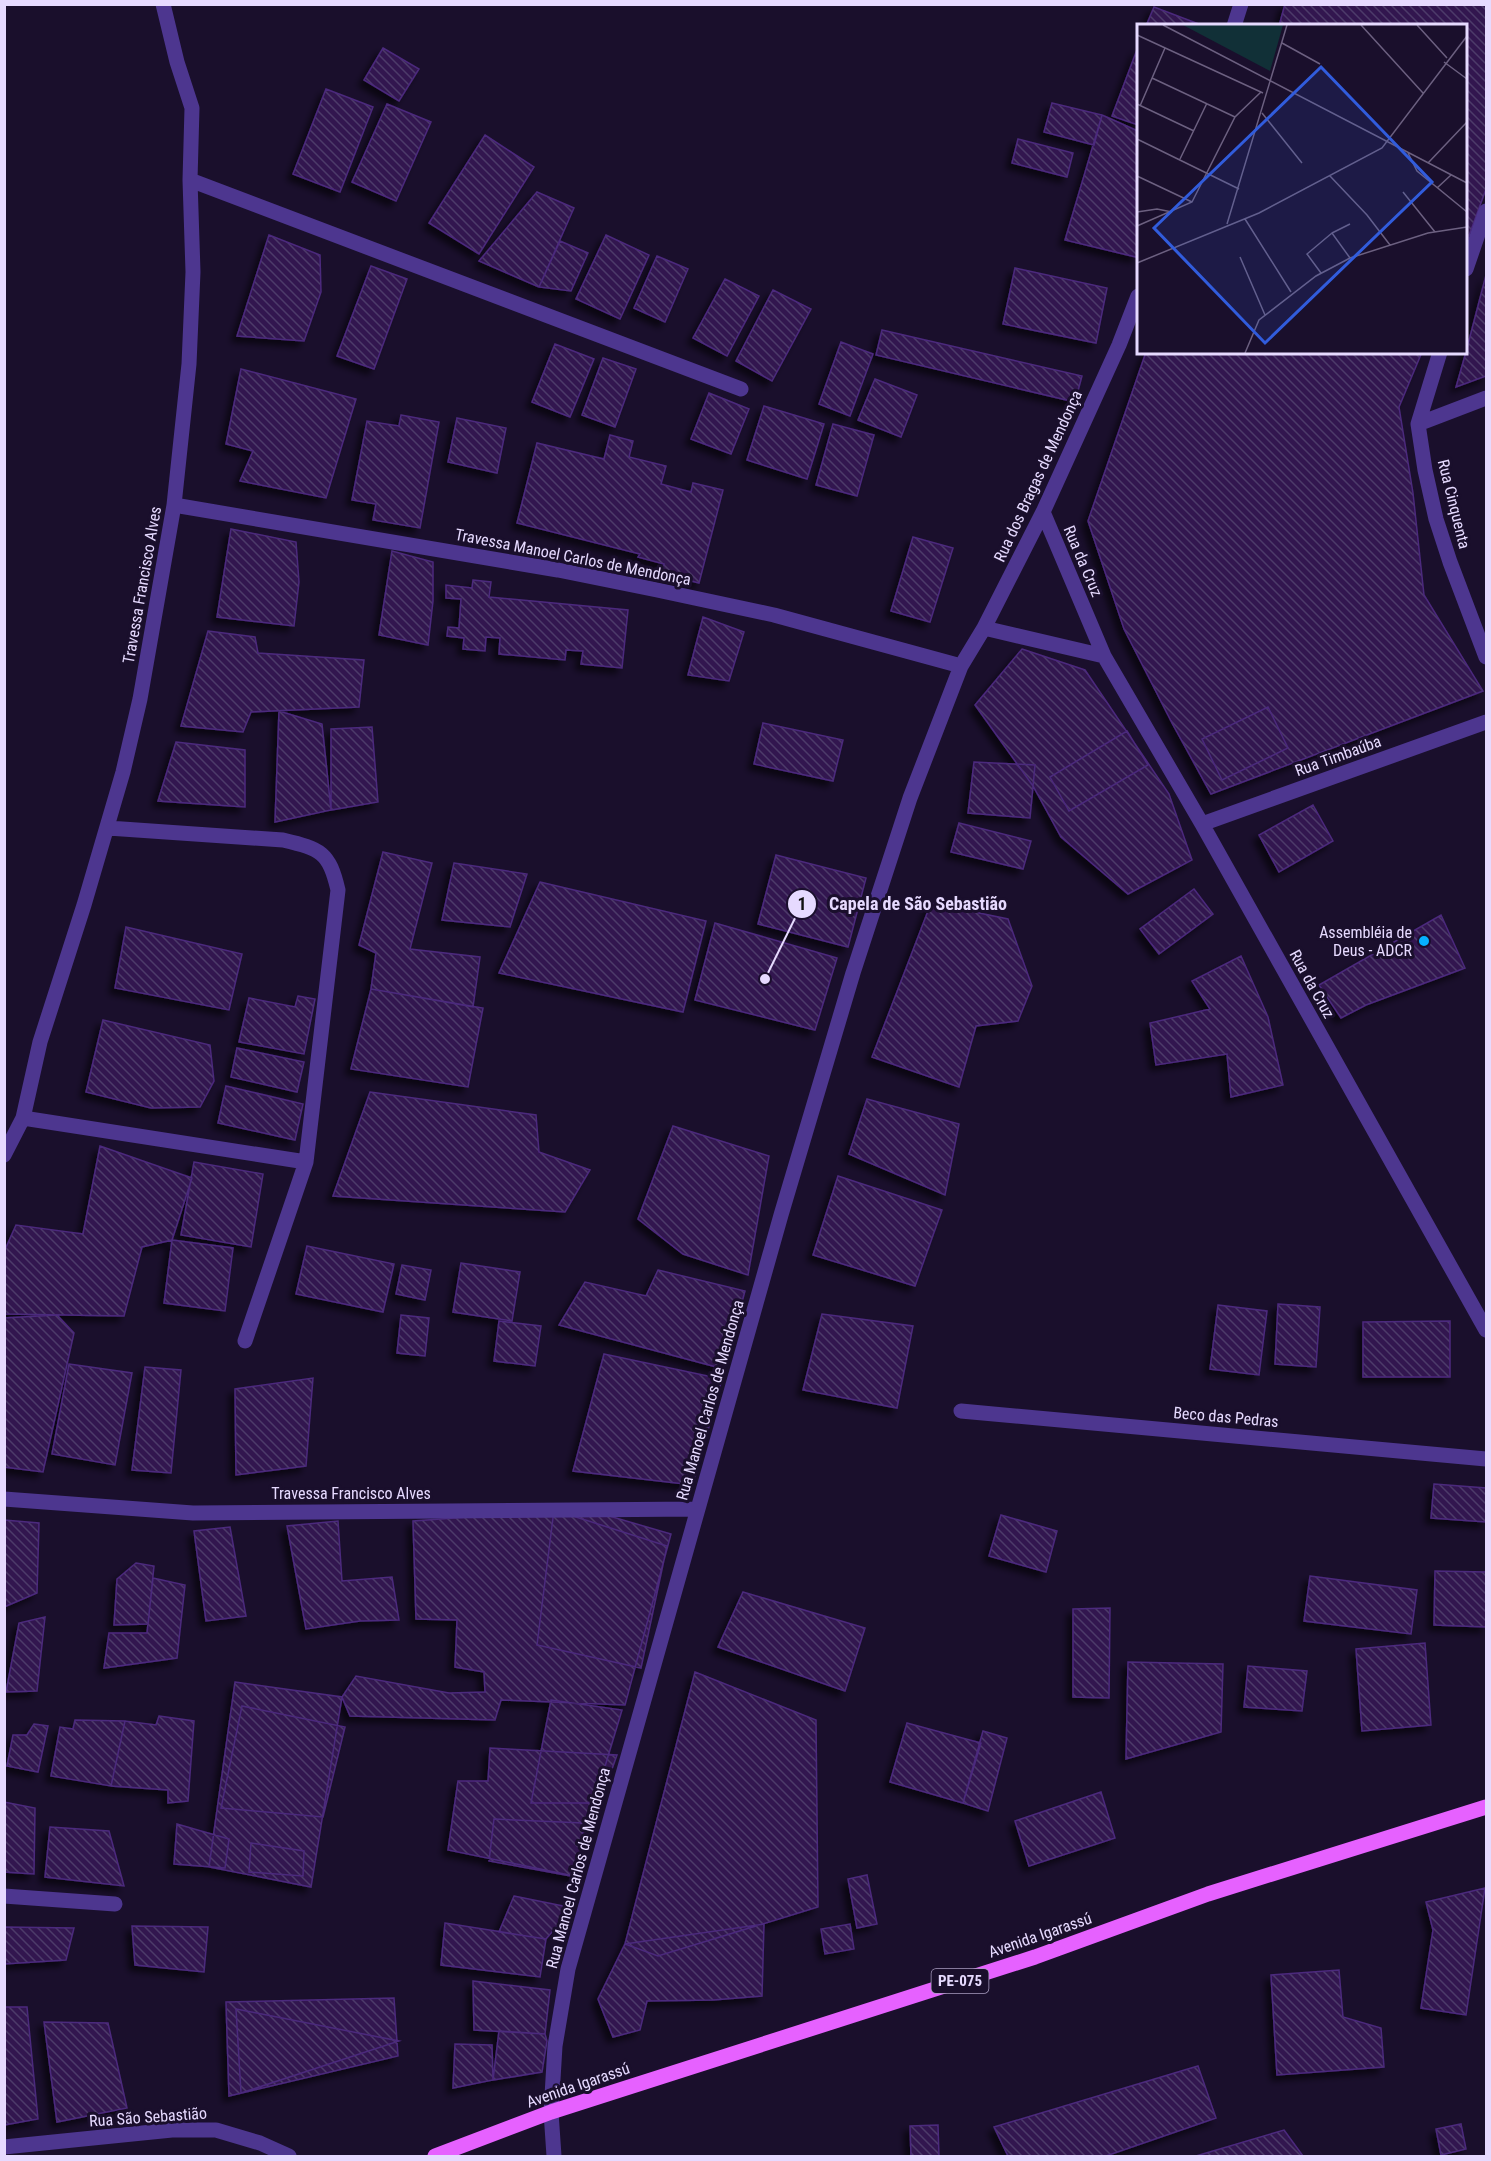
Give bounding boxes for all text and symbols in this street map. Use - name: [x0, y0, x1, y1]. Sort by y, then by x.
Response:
- inset map: [1137, 24, 1467, 354]
- street label: Rua dos Bragas de Mendonça: [990, 387, 1086, 565]
- street label: Rua Cinquenta: [1434, 457, 1474, 551]
- street label: Travessa Francisco Alves: [119, 505, 165, 665]
- street label: Rua da Cruz: [1059, 523, 1107, 599]
- street label: Travessa Manoel Carlos de Mendonça: [453, 525, 693, 589]
- street label: Rua Timbaúba: [1292, 732, 1384, 780]
- callout: Capela de São Sebastião: [787, 886, 1019, 922]
- text: 1: [797, 893, 807, 914]
- text: Capela de São Sebastião: [829, 893, 1007, 914]
- place label: Assembléia de Deus - ADCR: [1319, 923, 1413, 960]
- marker: Assembléia de Deus - ADCR: [1417, 934, 1431, 948]
- street label: Rua da Cruz: [1285, 946, 1339, 1022]
- street label: Rua Manoel Carlos de Mendonça: [672, 1298, 748, 1502]
- street label: Beco das Pedras: [1173, 1403, 1279, 1431]
- street label: Travessa Francisco Alves: [271, 1484, 431, 1503]
- street label: Rua Manoel Carlos de Mendonça: [542, 1765, 614, 1971]
- street label: Avenida Igarassú: [986, 1908, 1094, 1962]
- road number: PE-075: [932, 1969, 988, 1993]
- street label: Avenida Igarassú: [524, 2058, 632, 2112]
- street label: Rua São Sebastião: [88, 2103, 208, 2131]

